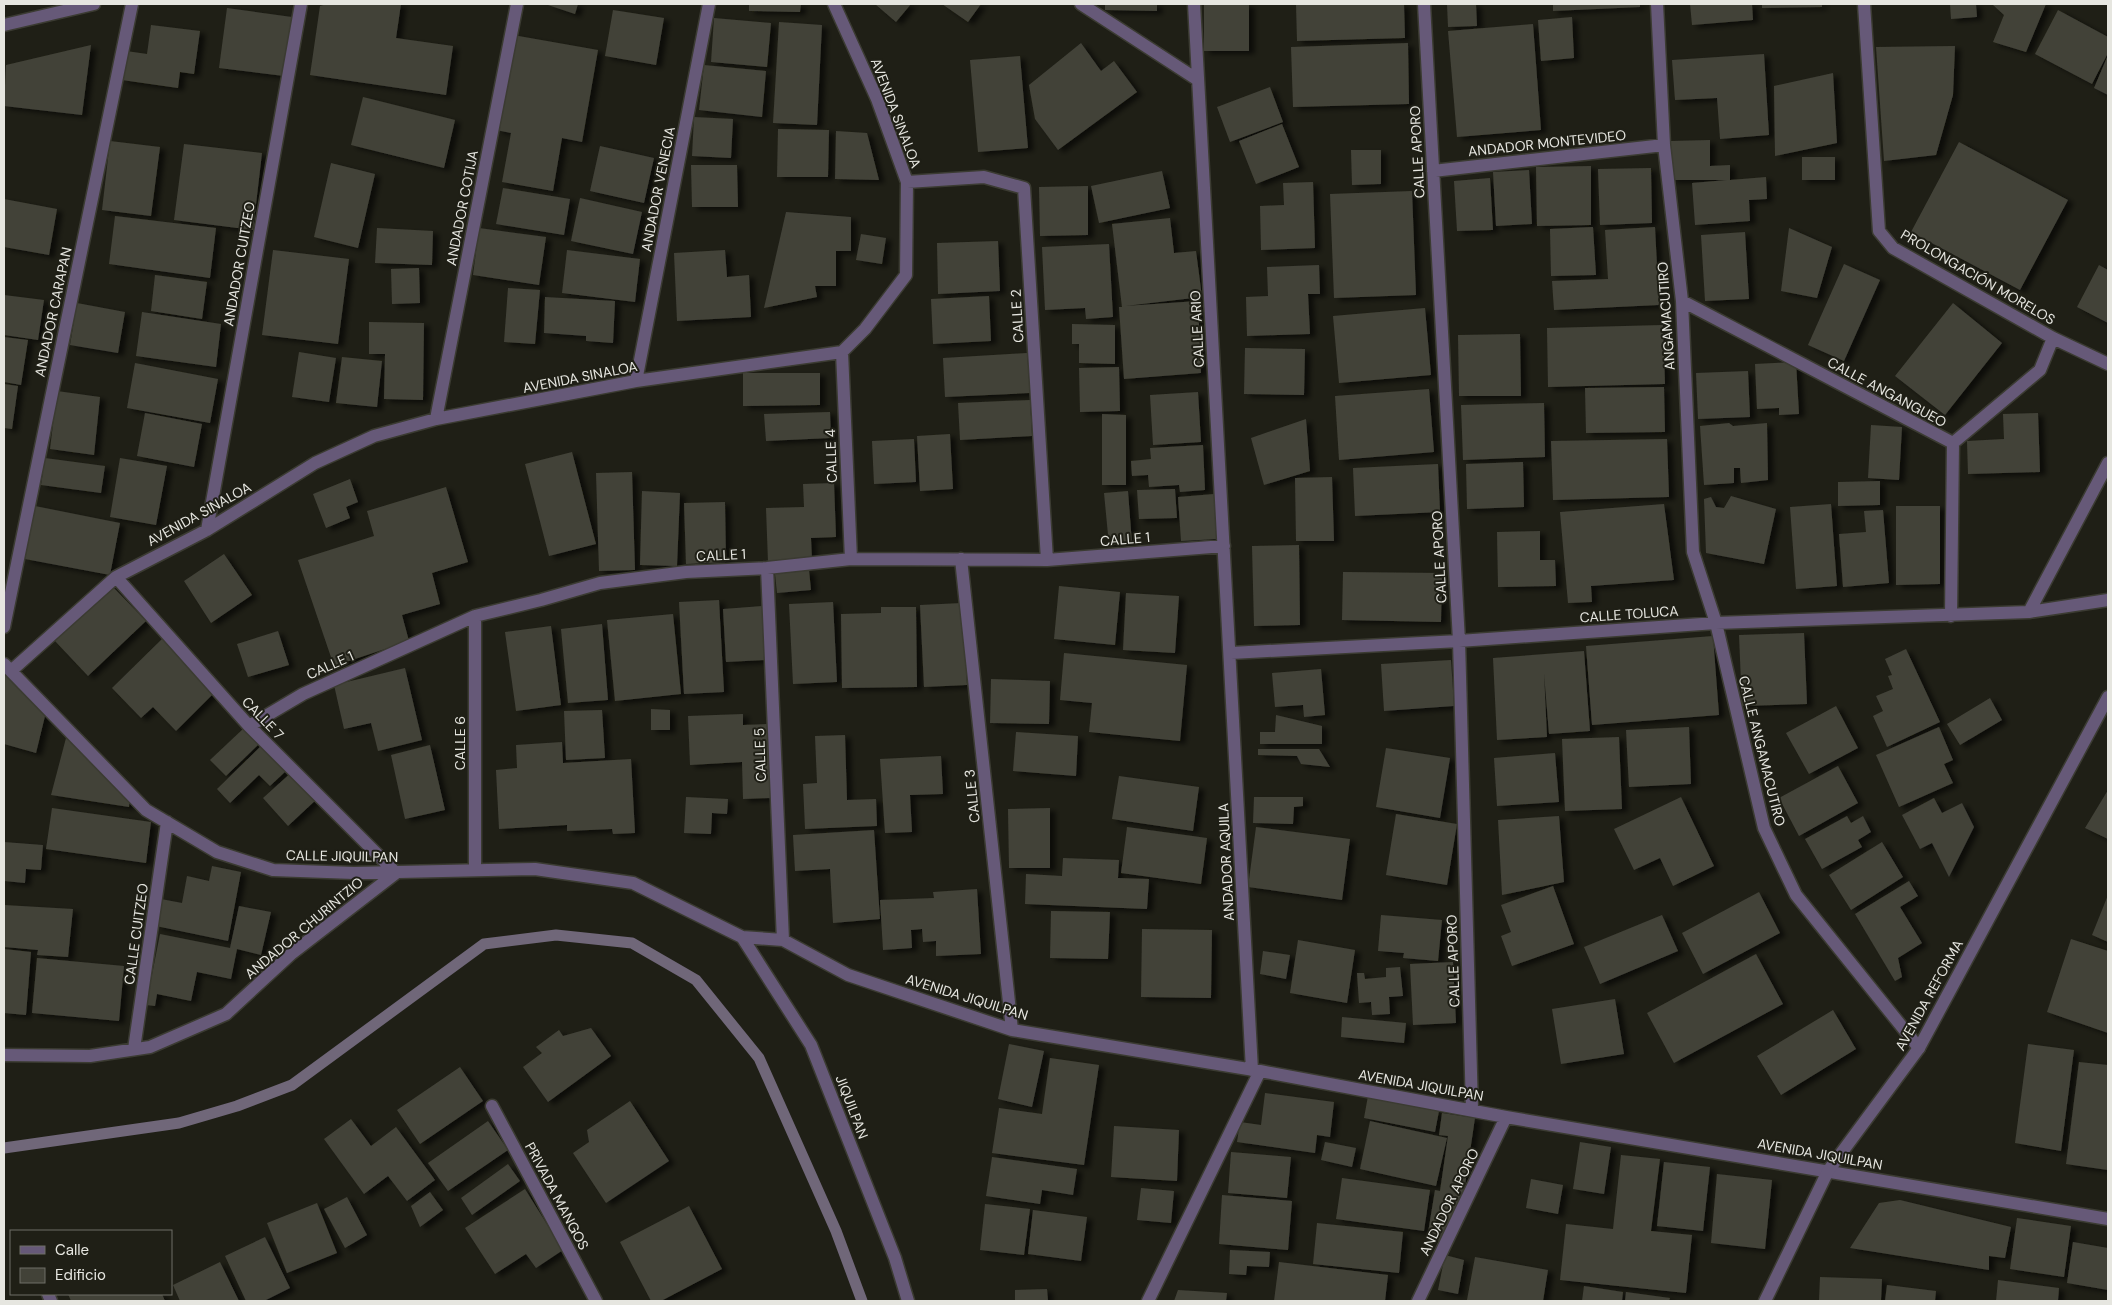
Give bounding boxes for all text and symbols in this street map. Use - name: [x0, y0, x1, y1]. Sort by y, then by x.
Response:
- street label: AVENIDA SINALOA: [867, 55, 925, 171]
- street label: CALLE APORO: [1406, 105, 1428, 199]
- street label: ANDADOR VENECIA: [637, 125, 679, 253]
- street label: ANDADOR MONTEVIDEO: [1467, 126, 1627, 160]
- street label: ANDADOR COTIJA: [442, 149, 482, 267]
- street label: ANDADOR CUITZEO: [219, 200, 259, 328]
- street label: PROLONGACIÓN MORELOS: [1898, 225, 2058, 329]
- street label: ANDADOR CARAPAN: [30, 245, 76, 379]
- street label: ANGAMACUTIRO: [1653, 261, 1679, 371]
- street label: CALLE 2: [1007, 289, 1027, 343]
- street label: CALLE ARIO: [1186, 290, 1208, 368]
- street label: CALLE ANGANGUEO: [1824, 353, 1950, 431]
- street label: AVENIDA SINALOA: [521, 357, 639, 397]
- street label: CALLE 4: [821, 428, 841, 483]
- street label: AVENIDA SINALOA: [144, 478, 254, 550]
- street label: CALLE APORO: [1428, 510, 1450, 604]
- street label: CALLE 1: [1099, 528, 1151, 550]
- street label: CALLE 1: [696, 545, 746, 565]
- street label: CALLE TOLUCA: [1579, 602, 1679, 626]
- street label: CALLE 1: [304, 647, 356, 683]
- street label: CALLE ANGAMACUTIRO: [1735, 674, 1789, 828]
- street label: CALLE 7: [238, 693, 288, 743]
- street label: CALLE 6: [451, 716, 469, 770]
- street label: CALLE 5: [750, 728, 770, 782]
- street label: CALLE 3: [960, 768, 984, 824]
- street label: ANDADOR AQUILA: [1214, 802, 1238, 922]
- street label: CALLE JIQUILPAN: [286, 846, 398, 866]
- street label: ANDADOR CHURINTZIO: [241, 873, 367, 983]
- street label: CALLE CUITZEO: [120, 882, 152, 986]
- street label: CALLE APORO: [1442, 914, 1464, 1008]
- street label: AVENIDA REFORMA: [1891, 936, 1967, 1054]
- street label: AVENIDA JIQUILPAN: [904, 970, 1030, 1024]
- street label: AVENIDA JIQUILPAN: [1357, 1065, 1485, 1105]
- street label: JIQUILPAN: [832, 1073, 872, 1141]
- street label: AVENIDA JIQUILPAN: [1756, 1134, 1884, 1174]
- street label: PRIVADA MANGOS: [521, 1139, 593, 1253]
- street label: ANDADOR APORO: [1415, 1145, 1483, 1259]
- legend: [10, 1230, 172, 1295]
- text: Calle: [55, 1240, 89, 1260]
- text: Edificio: [55, 1265, 106, 1285]

